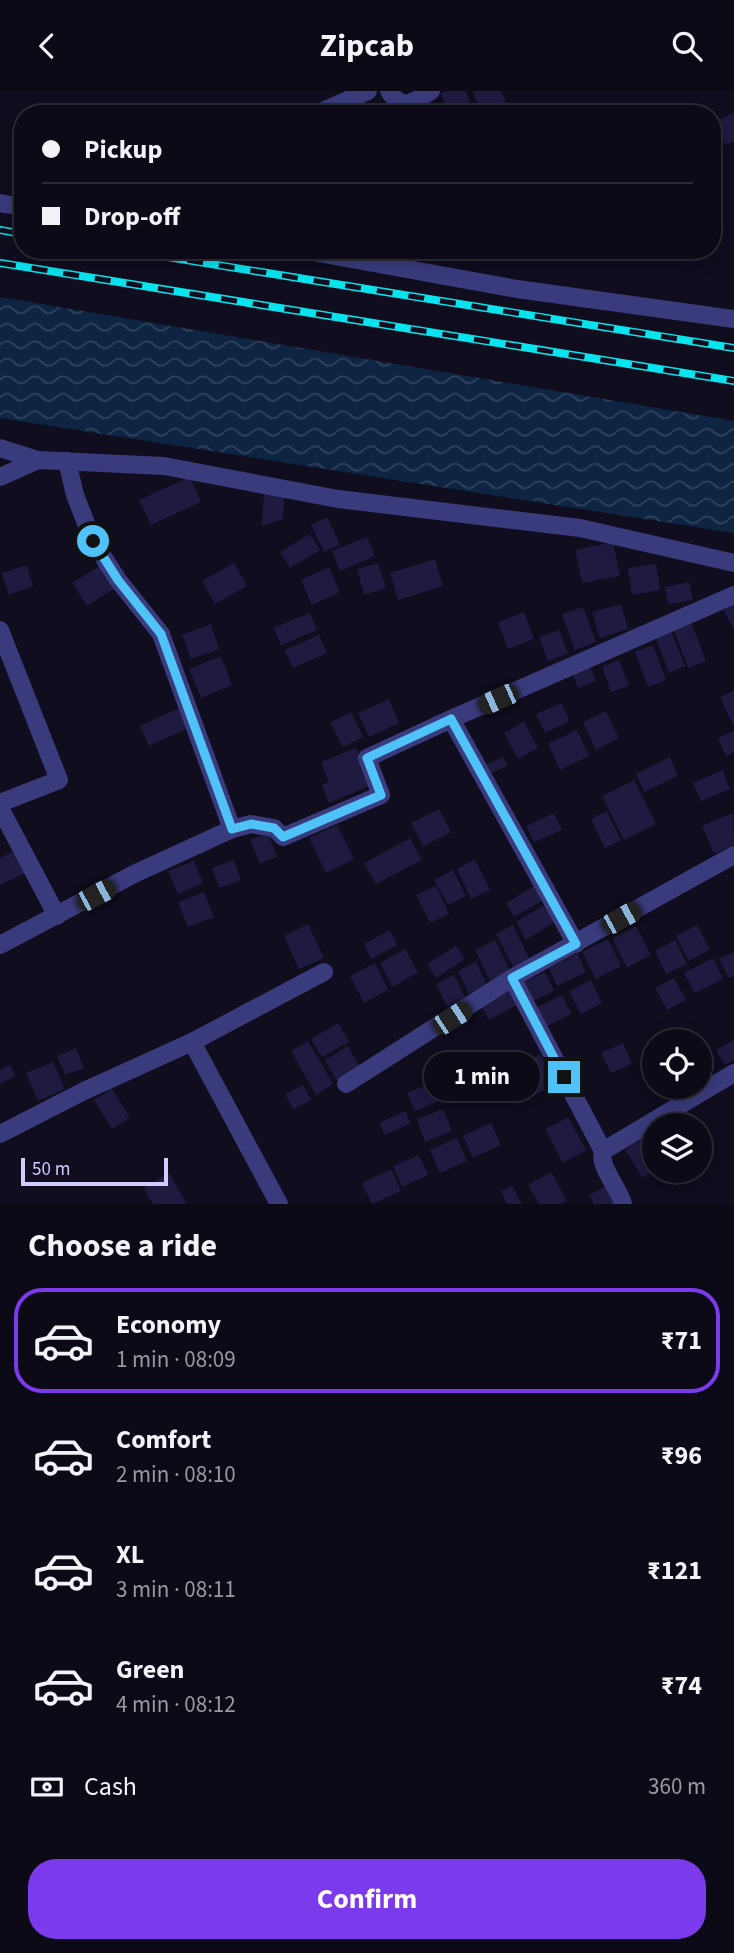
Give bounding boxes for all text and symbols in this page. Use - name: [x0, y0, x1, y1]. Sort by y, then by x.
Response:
- text: Zipcab: [320, 23, 414, 69]
- icon: back: [28, 27, 66, 65]
- icon: search: [668, 27, 706, 65]
- text: Pickup: [84, 131, 162, 168]
- text: Drop-off: [84, 198, 180, 235]
- route start: [77, 525, 109, 557]
- car: [475, 681, 522, 717]
- car: [73, 876, 120, 914]
- car: [598, 899, 645, 937]
- car: [429, 998, 476, 1038]
- map controls: [642, 1029, 712, 1183]
- button: locate: [642, 1029, 712, 1099]
- callout: 1 min: [424, 1053, 540, 1101]
- text: 1 min: [454, 1060, 510, 1093]
- route end: [548, 1061, 580, 1093]
- button: layers: [642, 1113, 712, 1183]
- scale bar: [21, 1155, 168, 1187]
- text: 50 m: [32, 1156, 70, 1183]
- text: Choose a ride: [28, 1223, 217, 1269]
- text: Economy: [116, 1306, 221, 1343]
- icon: car: [32, 1309, 95, 1372]
- text: ₹71: [661, 1322, 702, 1359]
- text: 1 min · 08:09: [116, 1343, 236, 1376]
- text: Comfort: [116, 1421, 211, 1458]
- icon: car: [32, 1424, 95, 1487]
- text: ₹96: [661, 1437, 702, 1474]
- text: 2 min · 08:10: [116, 1458, 236, 1491]
- text: XL: [116, 1536, 144, 1573]
- icon: car: [32, 1539, 95, 1602]
- text: ₹121: [647, 1552, 702, 1589]
- text: 3 min · 08:11: [116, 1573, 236, 1606]
- text: Green: [116, 1651, 184, 1688]
- icon: car: [32, 1654, 95, 1717]
- text: ₹74: [661, 1667, 702, 1704]
- text: 4 min · 08:12: [116, 1688, 236, 1721]
- icon: cash: [28, 1768, 66, 1806]
- text: Cash: [84, 1768, 137, 1805]
- text: 360 m: [648, 1770, 706, 1803]
- button: Confirm: [28, 1859, 706, 1939]

